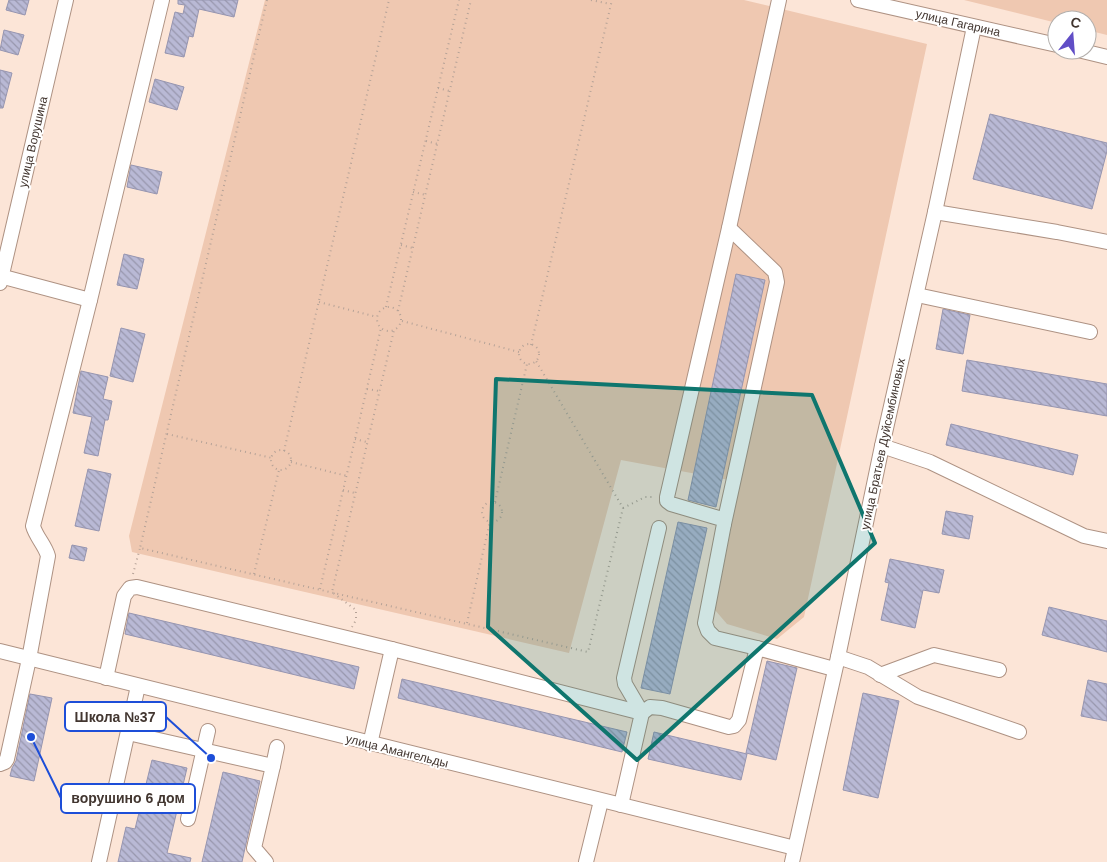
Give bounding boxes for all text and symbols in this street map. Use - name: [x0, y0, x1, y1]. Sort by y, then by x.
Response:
- street label: улица Гагарина: [914, 6, 1002, 40]
- north arrow: [1047, 10, 1097, 60]
- text: С: [1069, 13, 1083, 32]
- street label: улица Ворушина: [16, 95, 50, 189]
- street label: улица Братьев Дуйсембиновых: [858, 357, 908, 531]
- callout: Школа №37: [65, 702, 166, 731]
- text: Школа №37: [75, 709, 156, 725]
- street label: улица Амангельды: [344, 731, 450, 771]
- callout: ворушино 6 дом: [61, 784, 195, 813]
- text: ворушино 6 дом: [71, 790, 185, 806]

